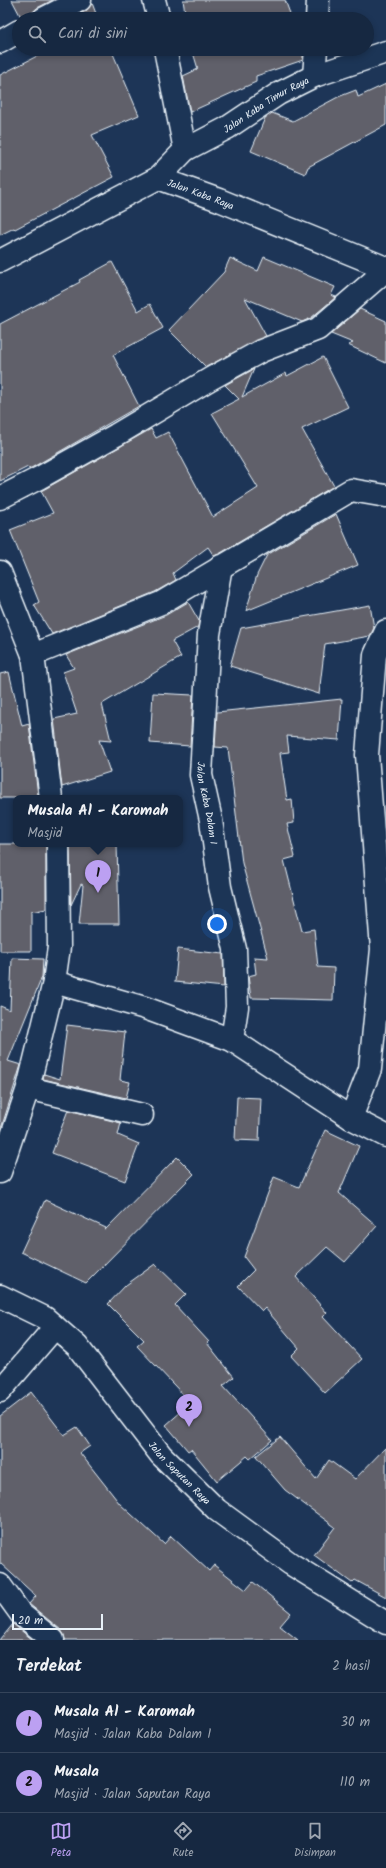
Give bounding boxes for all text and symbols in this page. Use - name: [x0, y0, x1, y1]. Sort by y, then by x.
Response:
- search box: [12, 12, 374, 56]
- text: Cari di sini: [58, 22, 127, 46]
- icon: search: [26, 23, 48, 45]
- street label: Jalan Kaba Timur Raya: [221, 73, 312, 138]
- street label: Jalan Kaba Raya: [165, 175, 237, 214]
- street label: Jalan Kaba Dalam I: [192, 761, 221, 846]
- popup: [13, 795, 183, 847]
- text: Musala Al - Karomah: [28, 799, 169, 823]
- text: Masjid: [28, 823, 62, 844]
- pin: 1: [85, 860, 111, 893]
- your location: [207, 914, 227, 934]
- pin: 2: [176, 1394, 202, 1427]
- street label: Jalan Saputan Raya: [144, 1438, 214, 1509]
- scale bar: [12, 1612, 103, 1631]
- text: 20 m: [18, 1612, 43, 1630]
- text: Terdekat: [16, 1653, 82, 1680]
- text: 2 hasil: [332, 1656, 370, 1677]
- text: Musala Al - Karomah: [54, 1700, 195, 1724]
- text: 1: [27, 1712, 31, 1733]
- text: 30 m: [341, 1712, 370, 1733]
- text: Masjid · Jalan Kaba Dalam I: [54, 1724, 211, 1745]
- text: Musala: [54, 1760, 99, 1784]
- text: 2: [25, 1772, 33, 1793]
- text: 110 m: [340, 1772, 370, 1793]
- text: Masjid · Jalan Saputan Raya: [54, 1784, 211, 1805]
- tab: Peta: [50, 1820, 72, 1862]
- tab: Rute: [172, 1820, 194, 1862]
- tab: Disimpan: [294, 1820, 336, 1862]

